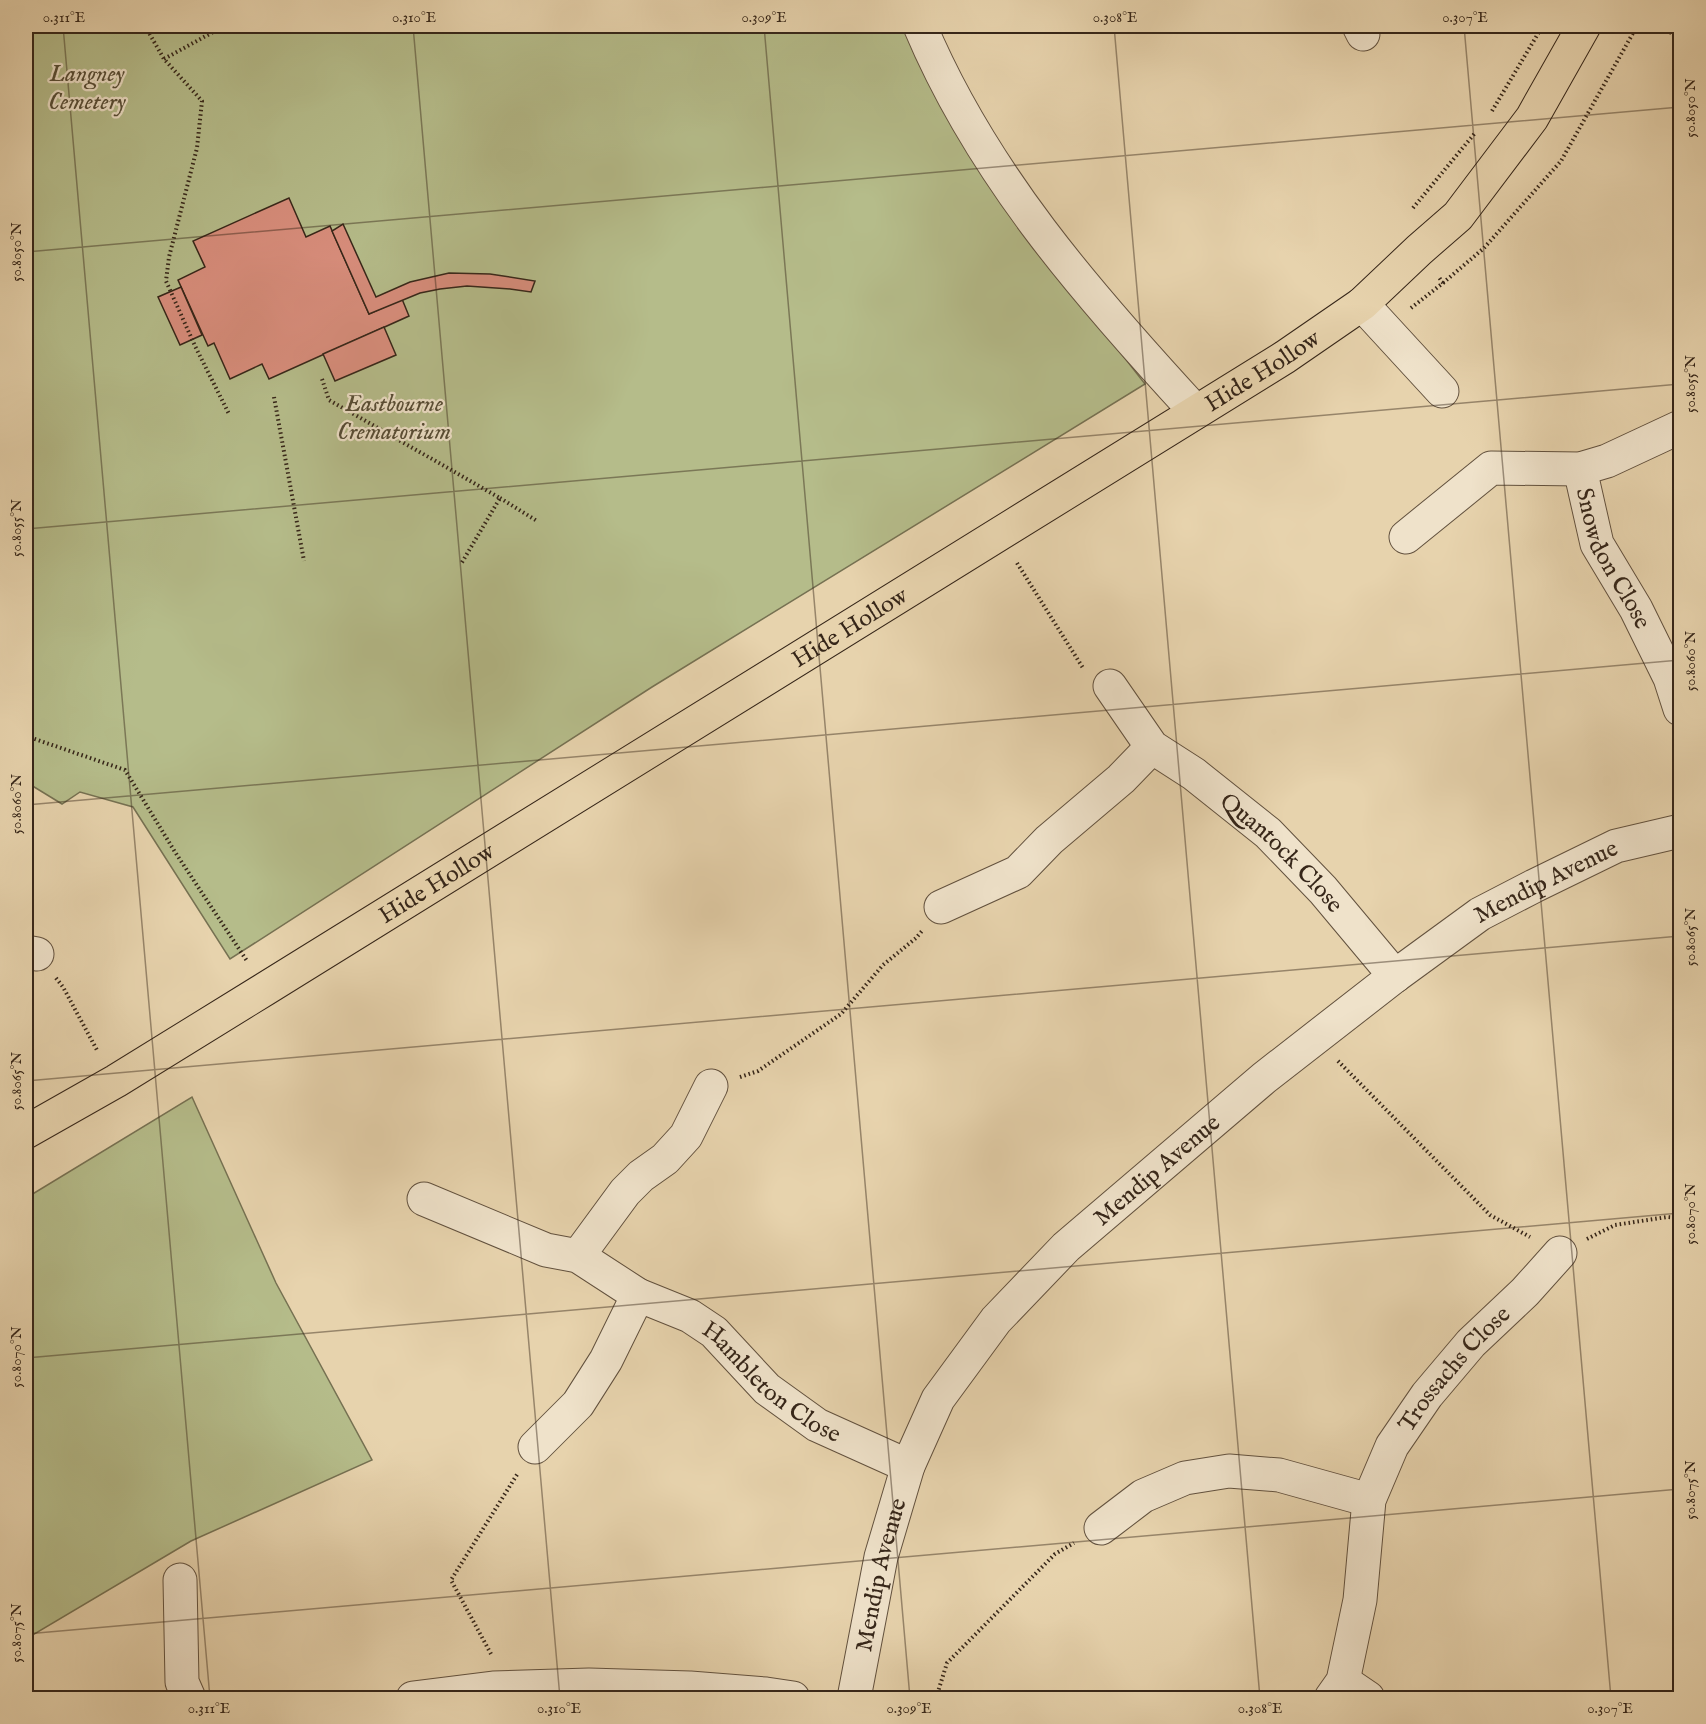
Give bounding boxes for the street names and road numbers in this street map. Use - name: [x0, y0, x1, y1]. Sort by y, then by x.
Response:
- street label: Hide Hollow: [1200, 323, 1328, 420]
- street label: Snowdon Close: [1568, 485, 1657, 634]
- street label: Hide Hollow: [786, 580, 915, 676]
- street label: Quantock Close: [1213, 787, 1349, 920]
- street label: Mendip Avenue: [1469, 833, 1623, 931]
- street label: Hide Hollow: [373, 836, 502, 932]
- street label: Mendip Avenue: [1088, 1108, 1227, 1234]
- street label: Trossachs Close: [1392, 1300, 1518, 1439]
- street label: Hambleton Close: [696, 1314, 845, 1451]
- street label: Mendip Avenue: [849, 1495, 915, 1655]

